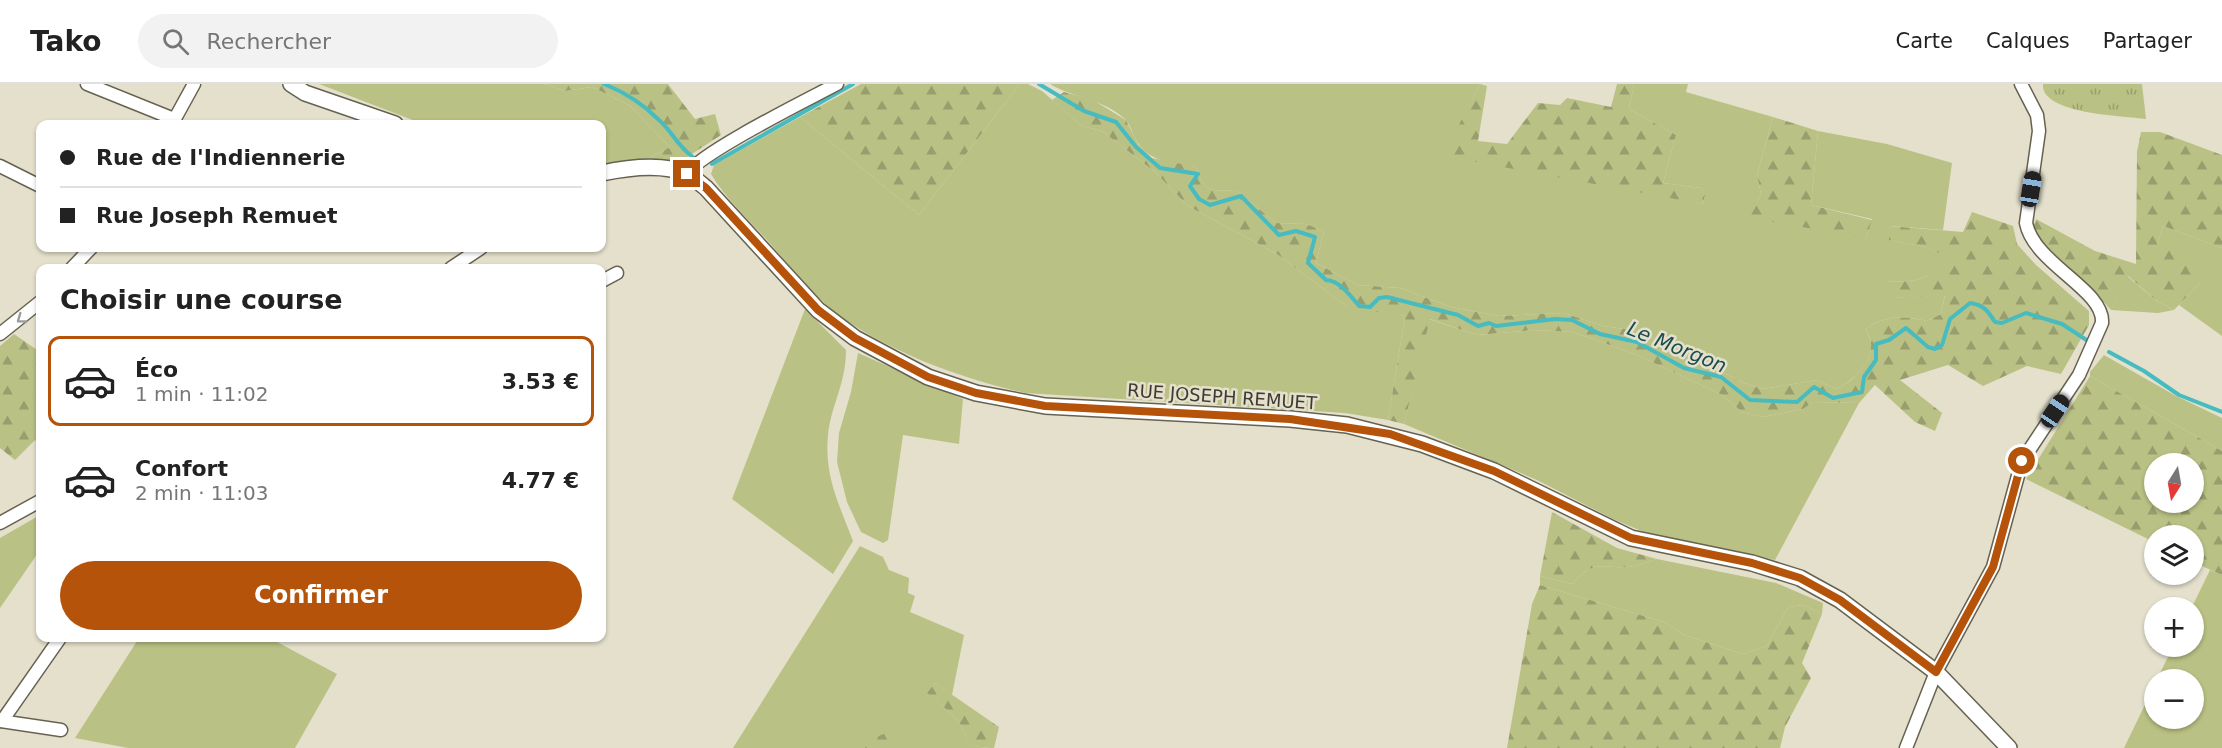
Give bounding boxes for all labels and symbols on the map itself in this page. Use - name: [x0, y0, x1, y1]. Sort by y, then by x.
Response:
- route end: [673, 160, 700, 187]
- car: [2019, 170, 2043, 208]
- one-way arrow: [17, 312, 28, 323]
- water label: Le Morgon: [1624, 316, 1730, 378]
- street label: RUE JOSEPH REMUET: [1126, 379, 1319, 414]
- car: [2037, 391, 2073, 431]
- route start: [2008, 447, 2035, 474]
- north arrow: [2144, 453, 2204, 513]

